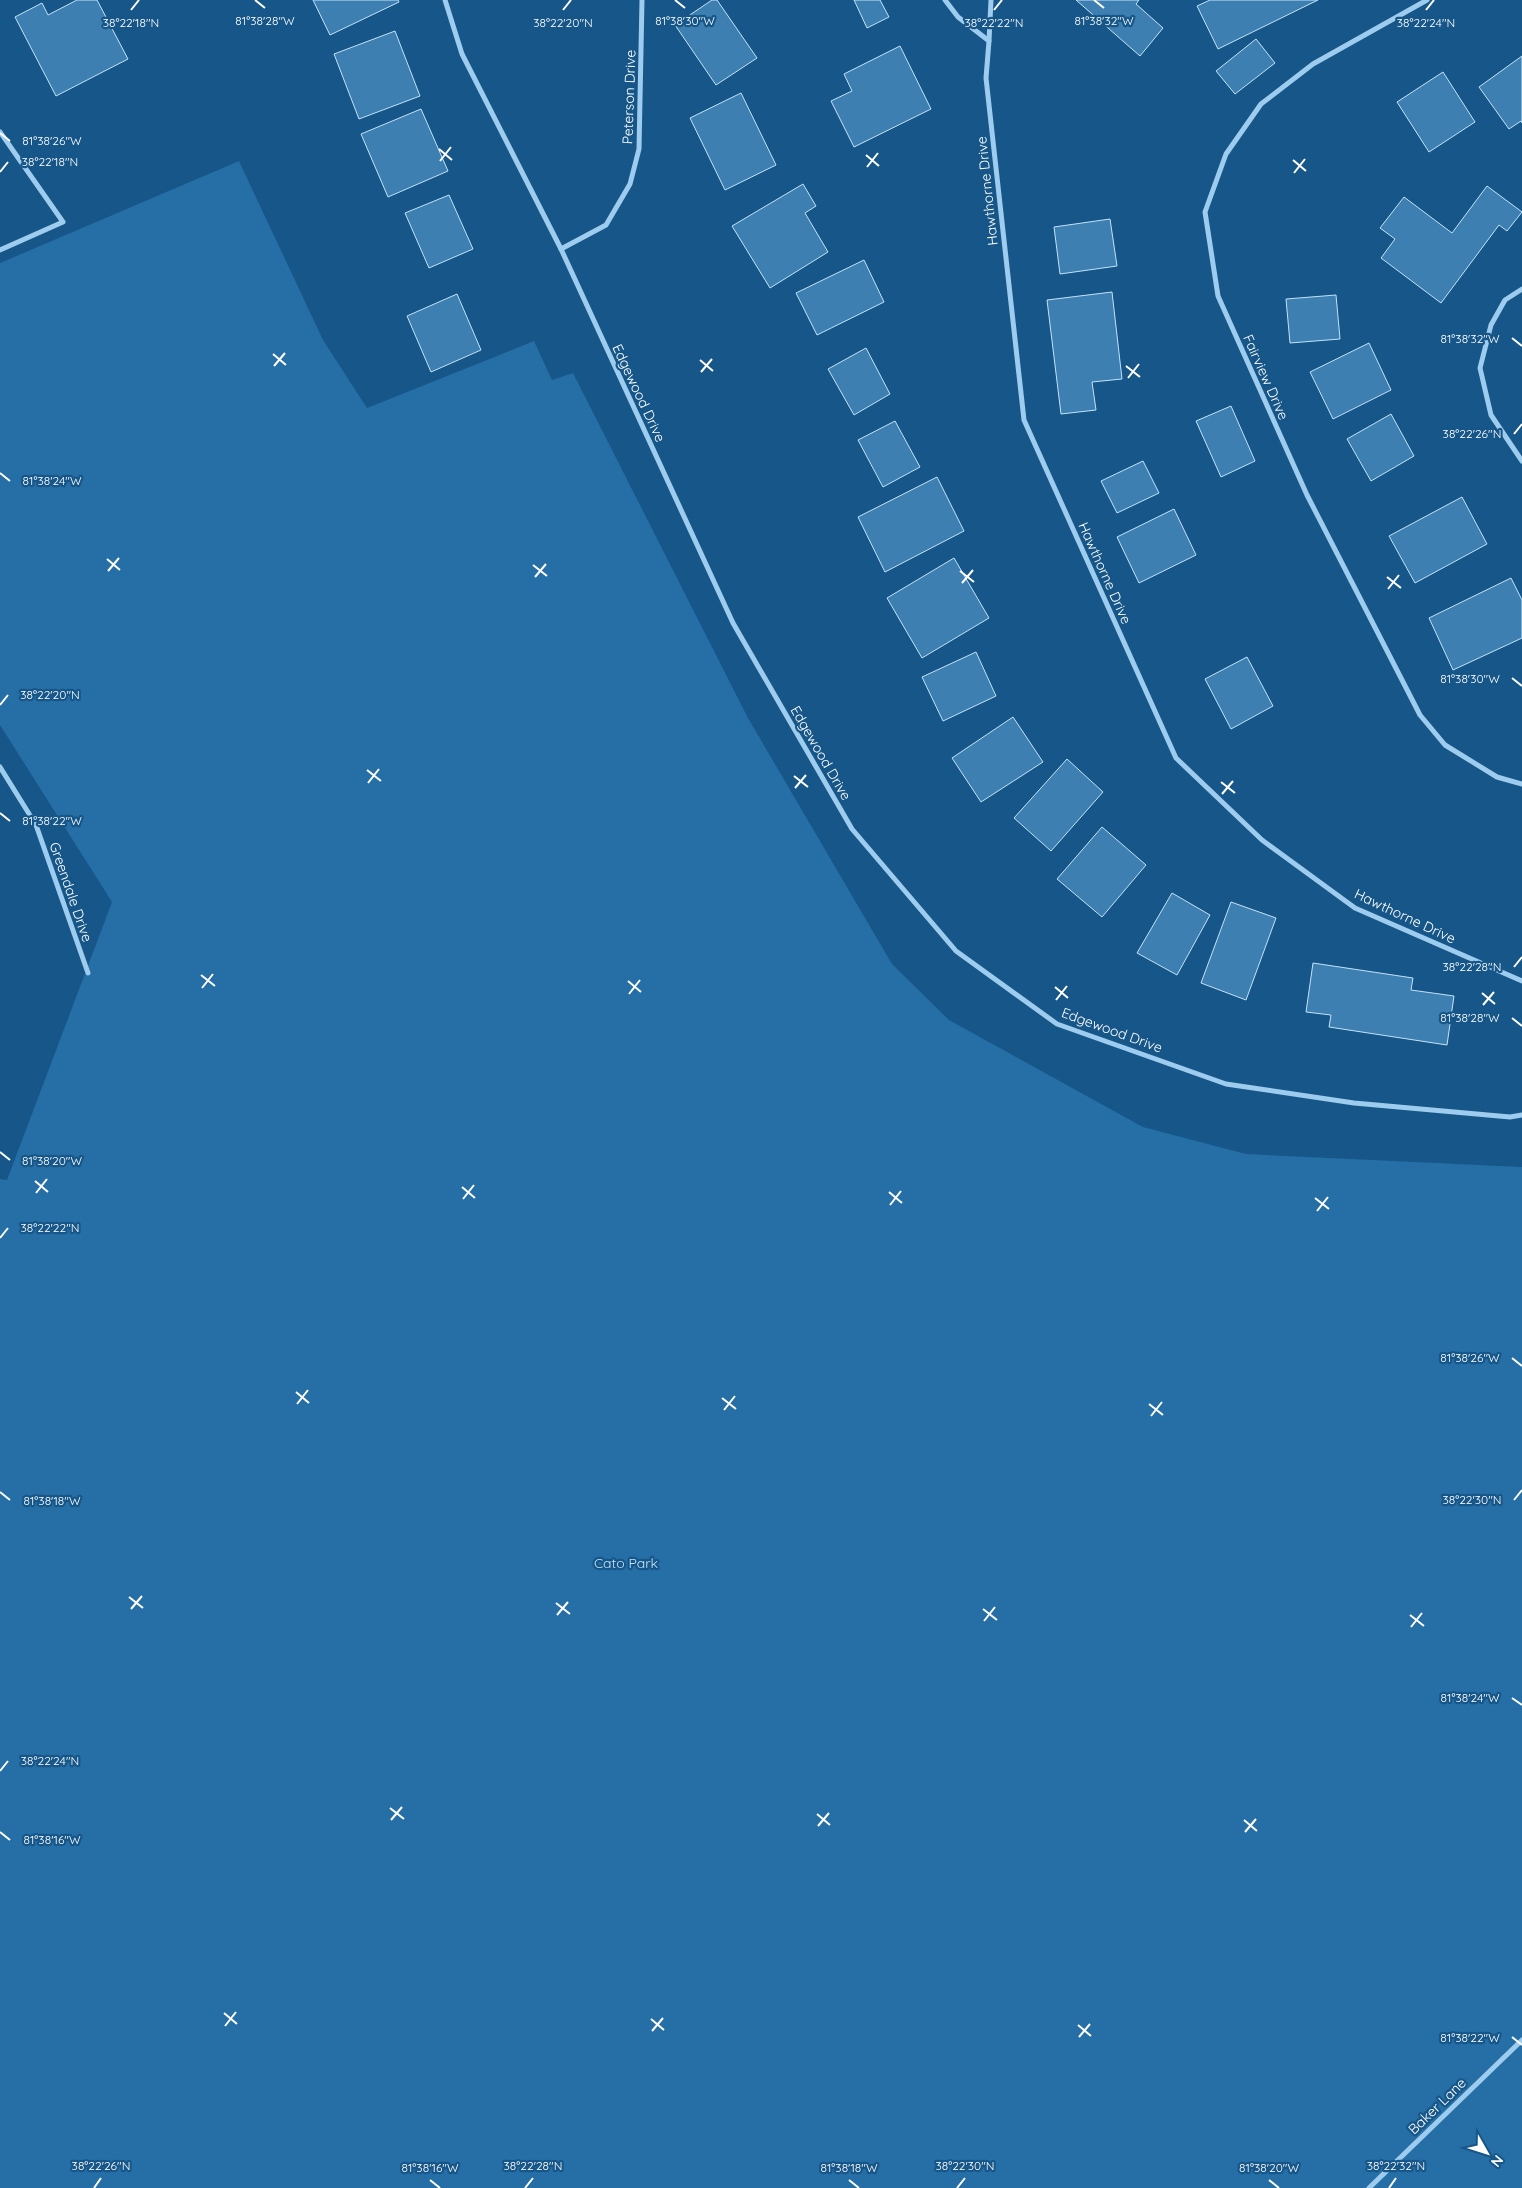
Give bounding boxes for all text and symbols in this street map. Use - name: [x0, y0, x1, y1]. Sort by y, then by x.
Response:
- text: 81°38'28"W: [235, 13, 295, 28]
- text: 81°38'30"W: [655, 13, 715, 28]
- text: 81°38'32"W: [1074, 13, 1134, 28]
- text: 38°22'18"N: [103, 15, 159, 30]
- text: 38°22'20"N: [533, 15, 593, 30]
- text: 38°22'22"N: [965, 15, 1024, 30]
- text: 38°22'24"N: [1397, 15, 1455, 30]
- street label: Peterson Drive: [618, 49, 640, 145]
- text: 81°38'26"W: [22, 133, 82, 148]
- street label: Hawthorne Drive: [972, 135, 1002, 247]
- text: 38°22'18"N: [22, 154, 78, 169]
- text: 81°38'32"W: [1440, 331, 1500, 346]
- street label: Fairview Drive: [1239, 332, 1293, 423]
- street label: Edgewood Drive: [608, 341, 670, 445]
- text: 38°22'26"N: [1443, 426, 1501, 441]
- text: 81°38'24"W: [23, 473, 82, 488]
- street label: Hawthorne Drive: [1074, 519, 1136, 627]
- text: 81°38'30"W: [1440, 671, 1500, 686]
- text: 38°22'20"N: [20, 687, 80, 702]
- street label: Edgewood Drive: [787, 703, 855, 804]
- text: 81°38'22"W: [22, 813, 82, 828]
- street label: Greendale Drive: [46, 840, 97, 944]
- street label: Hawthorne Drive: [1351, 885, 1459, 947]
- text: 38°22'28"N: [1443, 959, 1501, 974]
- street label: Edgewood Drive: [1059, 1003, 1165, 1057]
- text: 81°38'28"W: [1440, 1010, 1500, 1025]
- text: 81°38'20"W: [22, 1153, 82, 1168]
- text: 38°22'22"N: [21, 1220, 80, 1235]
- text: 81°38'26"W: [1440, 1350, 1500, 1365]
- text: 38°22'30"N: [1442, 1492, 1502, 1507]
- text: 81°38'18"W: [23, 1493, 81, 1508]
- park label: Cato Park: [594, 1554, 658, 1572]
- text: 81°38'24"W: [1441, 1690, 1500, 1705]
- text: 38°22'24"N: [21, 1753, 79, 1768]
- text: 81°38'16"W: [23, 1832, 81, 1847]
- text: 81°38'22"W: [1440, 2030, 1500, 2045]
- street label: Baker Lane: [1404, 2074, 1470, 2138]
- north arrow: [1462, 2128, 1512, 2178]
- text: N: [1487, 2152, 1507, 2171]
- text: 38°22'26"N: [72, 2158, 130, 2173]
- text: 38°22'28"N: [504, 2158, 562, 2173]
- text: 38°22'30"N: [935, 2158, 995, 2173]
- text: 38°22'32"N: [1367, 2158, 1425, 2173]
- text: 81°38'16"W: [401, 2160, 459, 2175]
- text: 81°38'18"W: [820, 2160, 878, 2175]
- text: 81°38'20"W: [1239, 2160, 1299, 2175]

